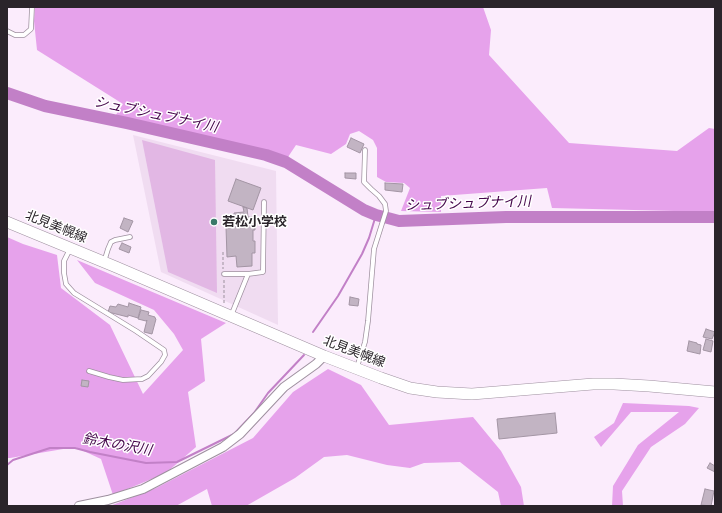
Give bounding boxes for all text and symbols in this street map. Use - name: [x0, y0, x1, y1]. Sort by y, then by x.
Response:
- water label: シュブシュブナイ川: [93, 94, 219, 136]
- water label: シュブシュブナイ川: [405, 193, 531, 215]
- street label: 北見美幌線: [23, 208, 89, 246]
- place label: 若松小学校: [222, 214, 287, 230]
- marker: 若松小学校: [209, 217, 219, 227]
- street label: 北見美幌線: [321, 333, 387, 371]
- water label: 鈴木の沢川: [81, 431, 153, 459]

